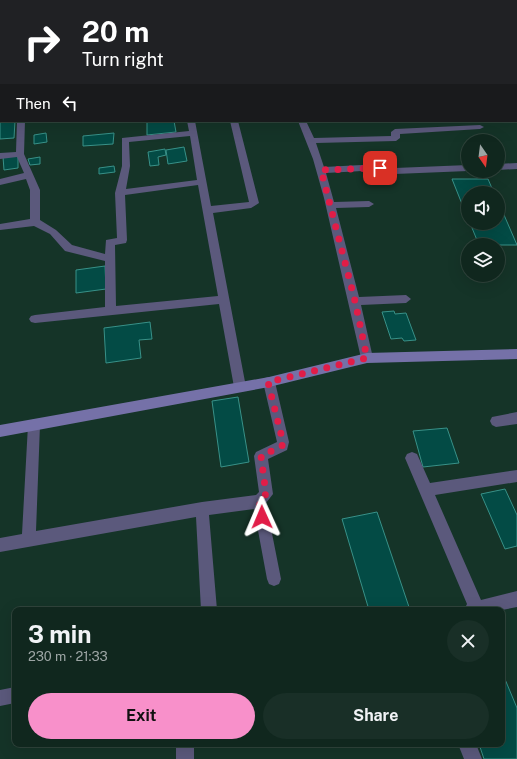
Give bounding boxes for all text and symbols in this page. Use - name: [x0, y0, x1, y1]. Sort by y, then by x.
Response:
- text: 20 m: [82, 15, 149, 48]
- icon: right: [16, 16, 68, 68]
- text: Turn right: [82, 49, 164, 70]
- icon: left: [59, 92, 81, 114]
- text: Then: [16, 95, 51, 112]
- north arrow: [461, 134, 505, 178]
- map controls: [461, 134, 505, 282]
- pin: [363, 151, 397, 185]
- icon: arrive: [369, 157, 391, 179]
- button: sound: [461, 186, 505, 230]
- button: layers: [461, 238, 505, 282]
- position arrow: [241, 496, 283, 538]
- text: 3 min: [28, 620, 92, 648]
- button: close: [447, 620, 489, 662]
- text: 230 m · 21:33: [28, 649, 108, 664]
- button: Exit: [28, 693, 255, 739]
- button: Share: [263, 693, 489, 739]

